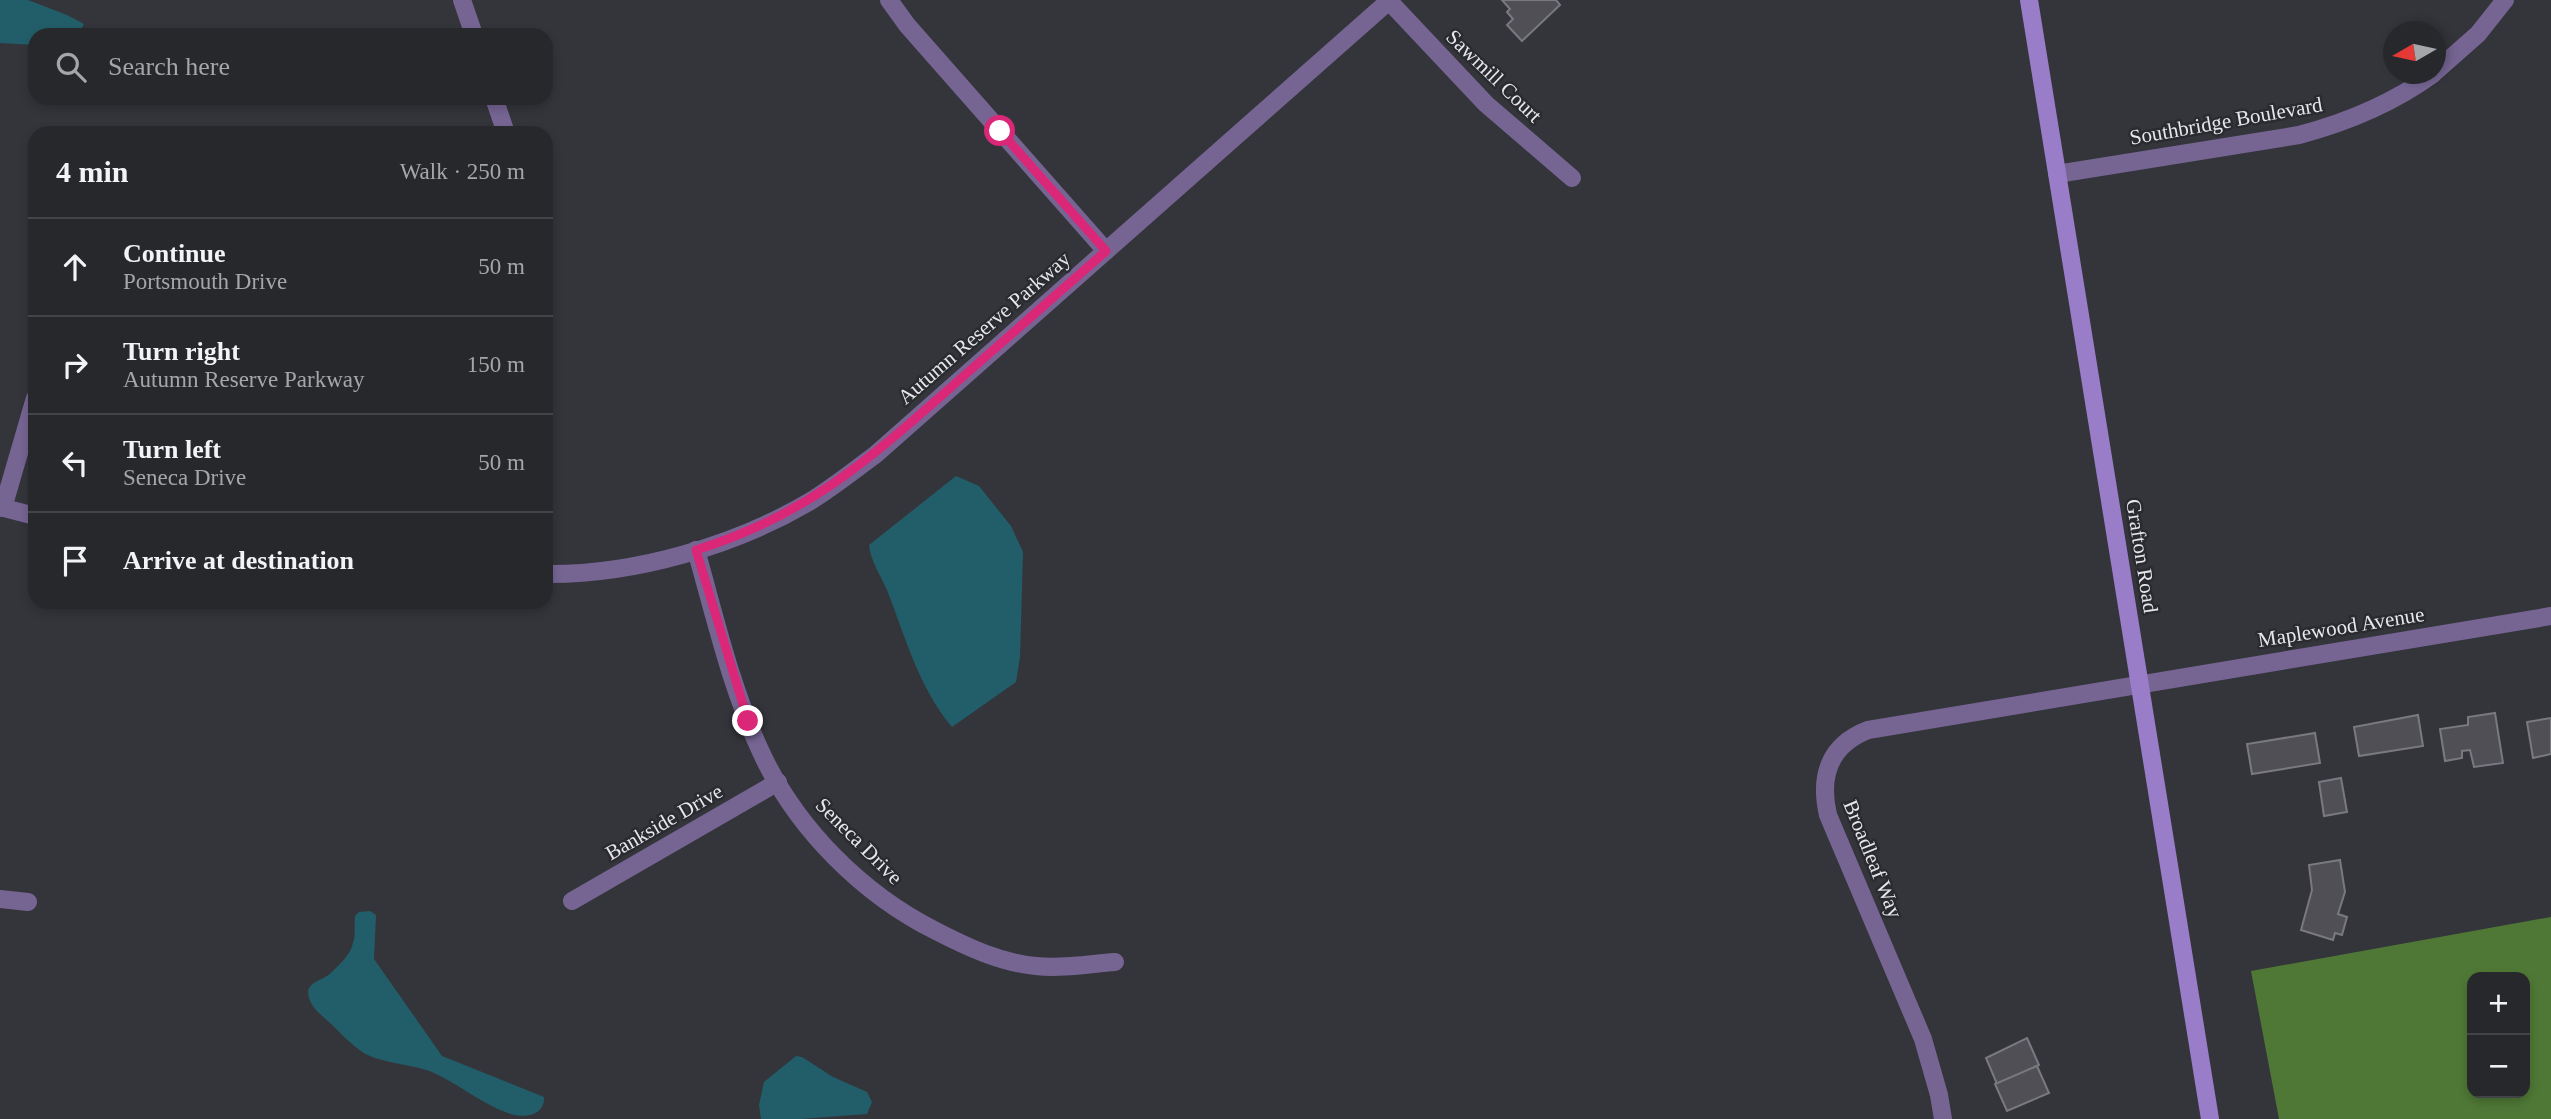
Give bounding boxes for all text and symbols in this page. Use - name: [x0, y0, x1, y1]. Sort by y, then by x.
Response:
- north arrow: [2383, 21, 2446, 84]
- street label: Sawmill Court: [1441, 25, 1547, 127]
- search box: [28, 28, 553, 105]
- icon: search: [52, 48, 90, 86]
- text: Search here: [108, 52, 230, 81]
- street label: Southbridge Boulevard: [2128, 92, 2325, 150]
- route start: [984, 115, 1015, 146]
- text: 4 min: [56, 155, 129, 188]
- text: Walk · 250 m: [400, 159, 525, 184]
- text: Continue: [123, 239, 226, 268]
- street label: Autumn Reserve Parkway: [893, 246, 1075, 409]
- icon: ahead: [56, 248, 94, 286]
- text: 50 m: [478, 254, 525, 279]
- text: Portsmouth Drive: [123, 269, 287, 294]
- text: Turn right: [123, 337, 240, 366]
- icon: right: [56, 346, 94, 384]
- text: 150 m: [467, 352, 525, 377]
- text: Autumn Reserve Parkway: [123, 367, 364, 392]
- text: Turn left: [123, 435, 221, 464]
- icon: left: [56, 444, 94, 482]
- text: 50 m: [478, 450, 525, 475]
- text: Seneca Drive: [123, 465, 246, 490]
- street label: Grafton Road: [2121, 497, 2163, 615]
- icon: arrive: [56, 542, 94, 580]
- text: Arrive at destination: [123, 546, 354, 575]
- street label: Maplewood Avenue: [2256, 602, 2426, 652]
- route end: [732, 705, 763, 736]
- street label: Bankside Drive: [601, 779, 727, 865]
- street label: Seneca Drive: [811, 793, 907, 889]
- street label: Broadleaf Way: [1838, 796, 1908, 922]
- map controls: [2467, 972, 2530, 1098]
- button: +: [2467, 972, 2530, 1035]
- button: −: [2467, 1035, 2530, 1098]

